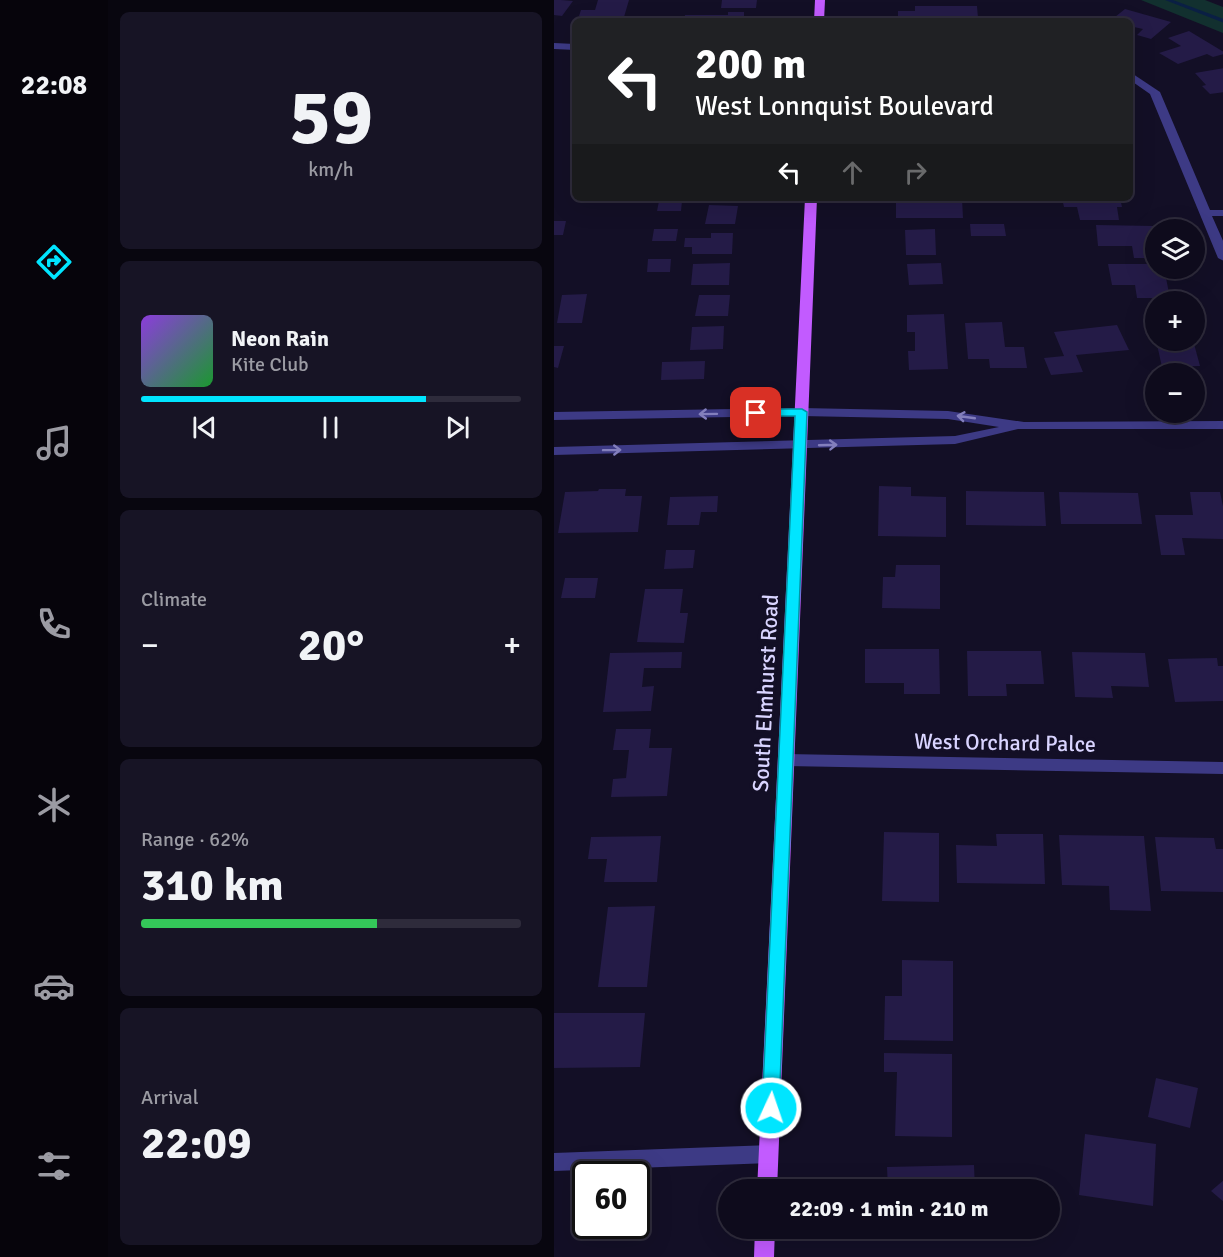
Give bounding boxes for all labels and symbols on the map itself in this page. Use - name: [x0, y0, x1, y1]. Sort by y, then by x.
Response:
- pin: [730, 387, 781, 438]
- one-way arrow: [699, 408, 719, 420]
- one-way arrow: [957, 412, 976, 423]
- one-way arrow: [818, 440, 838, 451]
- one-way arrow: [602, 444, 622, 455]
- street label: South Elmhurst Road: [747, 593, 784, 793]
- street label: West Orchard Palce: [914, 727, 1096, 758]
- position arrow: [739, 1076, 803, 1140]
- speed limit sign: 60: [572, 1161, 650, 1239]

